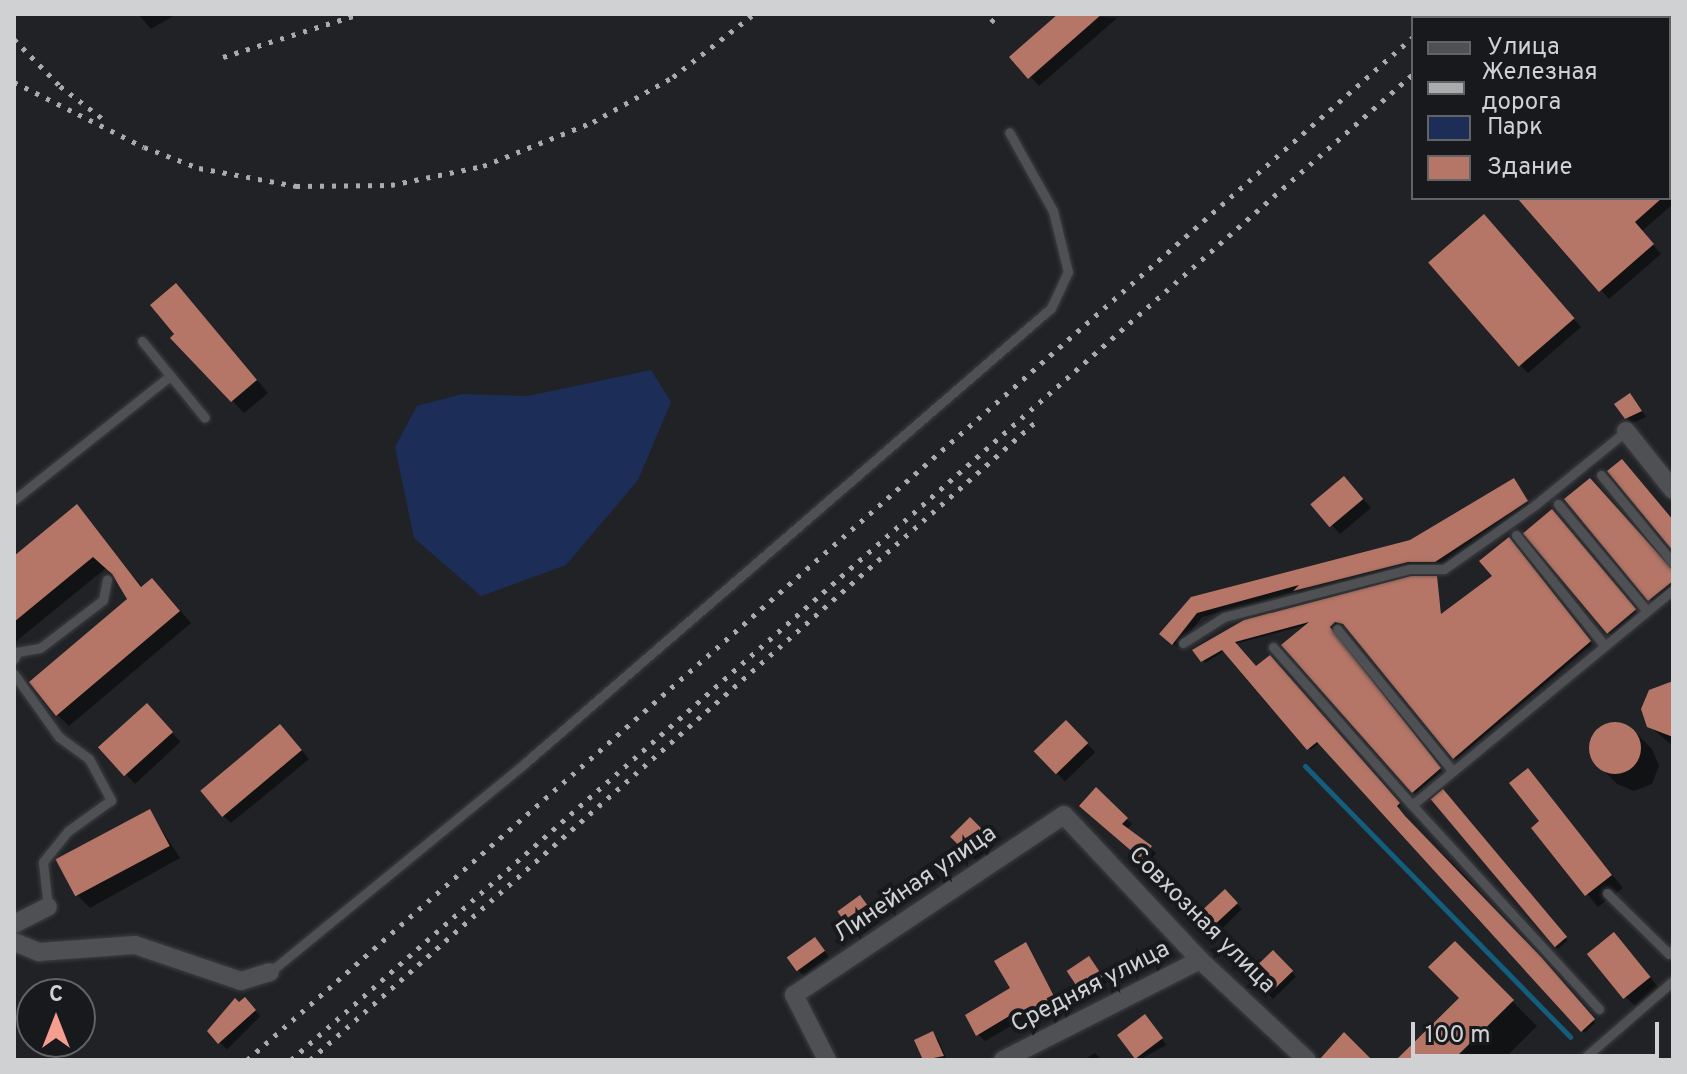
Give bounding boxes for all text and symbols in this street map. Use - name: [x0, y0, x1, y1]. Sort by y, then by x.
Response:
- legend: [1411, 16, 1671, 200]
- text: Улица: [1487, 33, 1560, 63]
- text: Железная дорога: [1481, 58, 1598, 118]
- text: Парк: [1487, 113, 1543, 143]
- text: Здание: [1487, 153, 1573, 183]
- street label: Линейная улица: [829, 820, 1003, 950]
- street label: Совхозная улица: [1121, 841, 1281, 1001]
- street label: Средняя улица: [1007, 936, 1175, 1040]
- north arrow: [16, 978, 96, 1058]
- text: С: [49, 982, 63, 1009]
- scale bar: [1415, 1006, 1663, 1056]
- text: 100 m: [1425, 1021, 1491, 1051]

